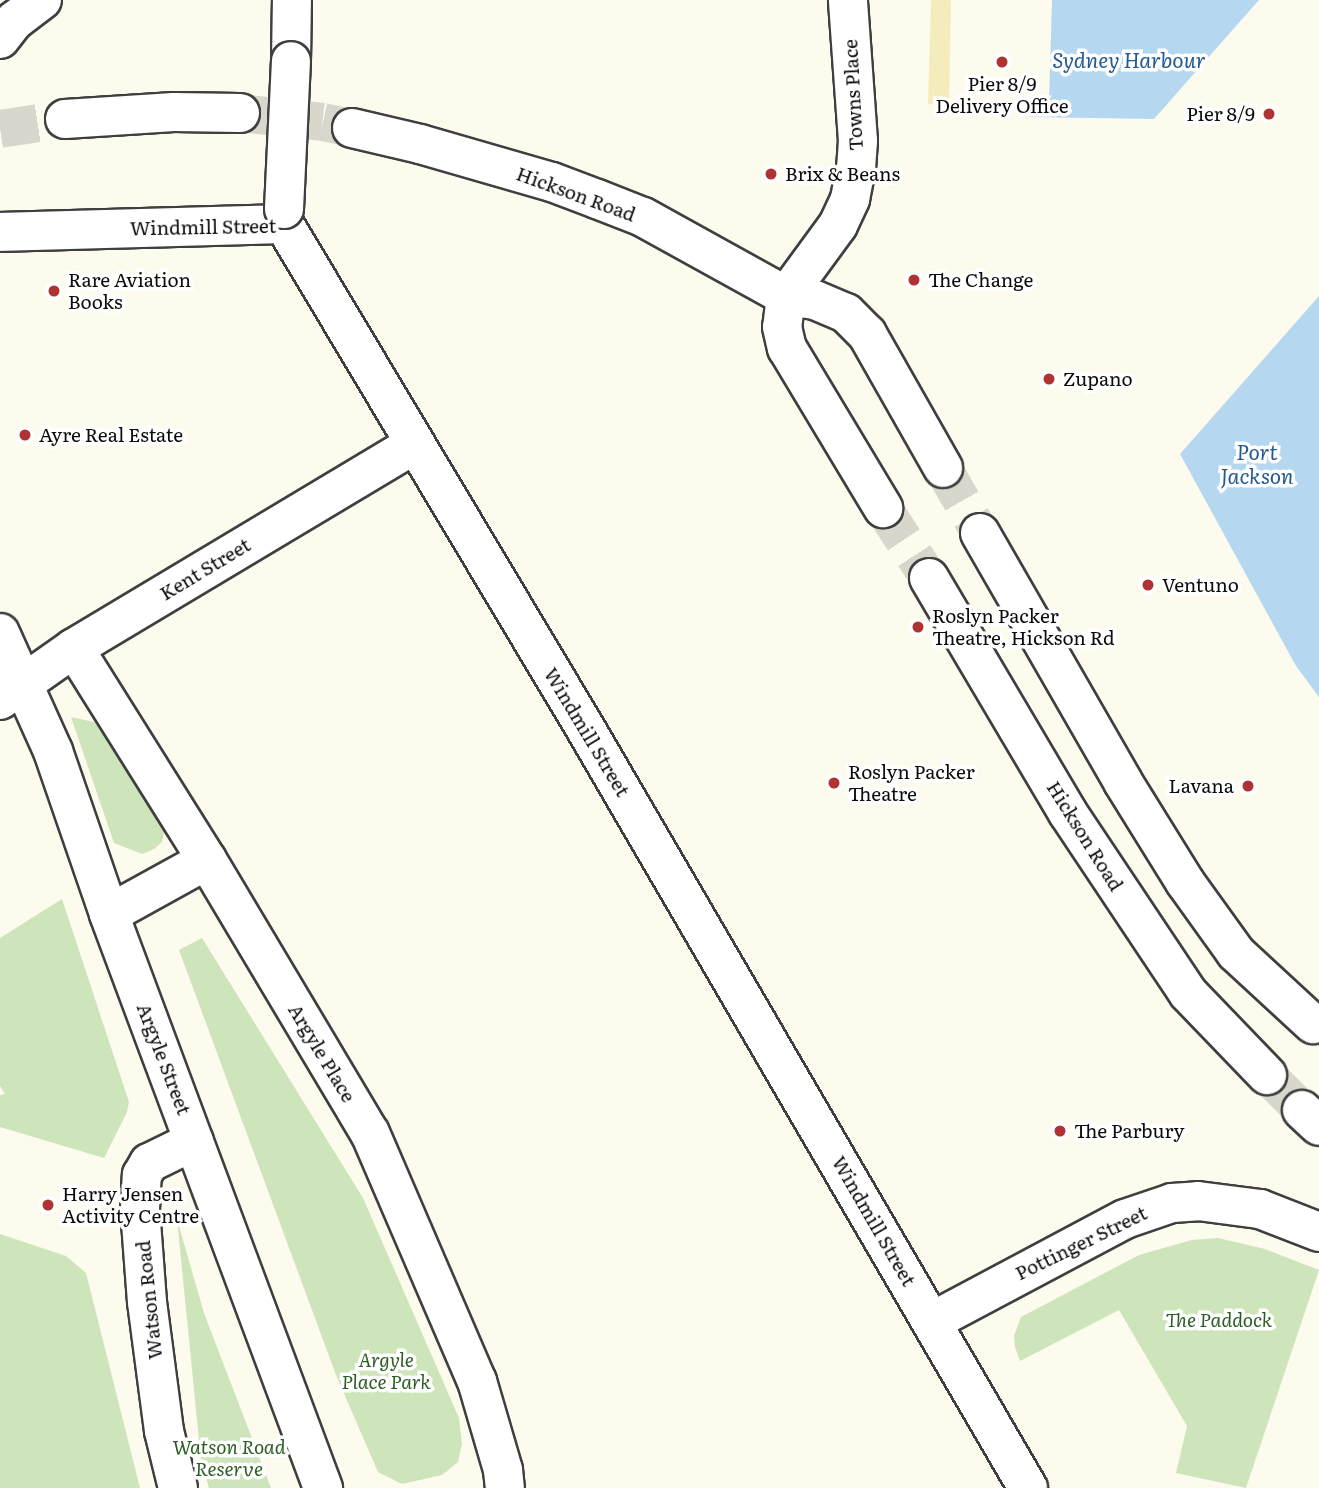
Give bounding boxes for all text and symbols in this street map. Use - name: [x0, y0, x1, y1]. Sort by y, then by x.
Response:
- street label: Towns Place: [839, 39, 867, 151]
- water label: Sydney Harbour: [1052, 46, 1206, 72]
- marker: Pier 8/9 Delivery Office: [994, 54, 1010, 70]
- place label: Pier 8/9 Delivery Office: [935, 73, 1069, 117]
- place label: Pier 8/9: [1186, 103, 1255, 125]
- marker: Pier 8/9: [1261, 106, 1277, 122]
- street label: Hickson Road: [513, 162, 639, 226]
- place label: Brix & Beans: [785, 163, 900, 185]
- marker: Brix & Beans: [763, 166, 779, 182]
- street label: Windmill Street: [130, 214, 276, 240]
- place label: Rare Aviation Books: [68, 269, 191, 313]
- place label: The Change: [928, 269, 1033, 291]
- marker: The Change: [906, 272, 922, 288]
- marker: Rare Aviation Books: [46, 283, 62, 299]
- place label: Zupano: [1063, 368, 1133, 390]
- marker: Zupano: [1041, 371, 1057, 387]
- place label: Ayre Real Estate: [39, 424, 183, 446]
- marker: Ayre Real Estate: [17, 427, 33, 443]
- water label: Port Jackson: [1220, 438, 1294, 488]
- street label: Kent Street: [156, 533, 254, 605]
- place label: Ventuno: [1162, 574, 1239, 596]
- marker: Ventuno: [1140, 577, 1156, 593]
- place label: Roslyn Packer Theatre, Hickson Rd: [932, 605, 1115, 649]
- marker: Roslyn Packer Theatre, Hickson Rd: [910, 619, 926, 635]
- street label: Windmill Street: [540, 663, 634, 801]
- place label: Roslyn Packer Theatre: [848, 761, 975, 805]
- marker: Roslyn Packer Theatre: [826, 775, 842, 791]
- place label: Lavana: [1169, 775, 1234, 797]
- street label: Hickson Road: [1042, 777, 1128, 895]
- marker: Lavana: [1240, 778, 1256, 794]
- street label: Argyle Street: [132, 1000, 196, 1118]
- street label: Argyle Place: [284, 1000, 360, 1106]
- place label: The Parbury: [1074, 1120, 1185, 1142]
- marker: The Parbury: [1052, 1123, 1068, 1139]
- street label: Windmill Street: [828, 1152, 920, 1290]
- place label: Harry Jensen Activity Centre: [62, 1183, 199, 1227]
- marker: Harry Jensen Activity Centre: [40, 1197, 56, 1213]
- street label: Pottinger Street: [1011, 1201, 1151, 1285]
- street label: Watson Road: [131, 1239, 167, 1361]
- park label: The Paddock: [1166, 1309, 1272, 1331]
- park label: Argyle Place Park: [341, 1349, 431, 1393]
- park label: Watson Road Reserve: [172, 1436, 286, 1480]

